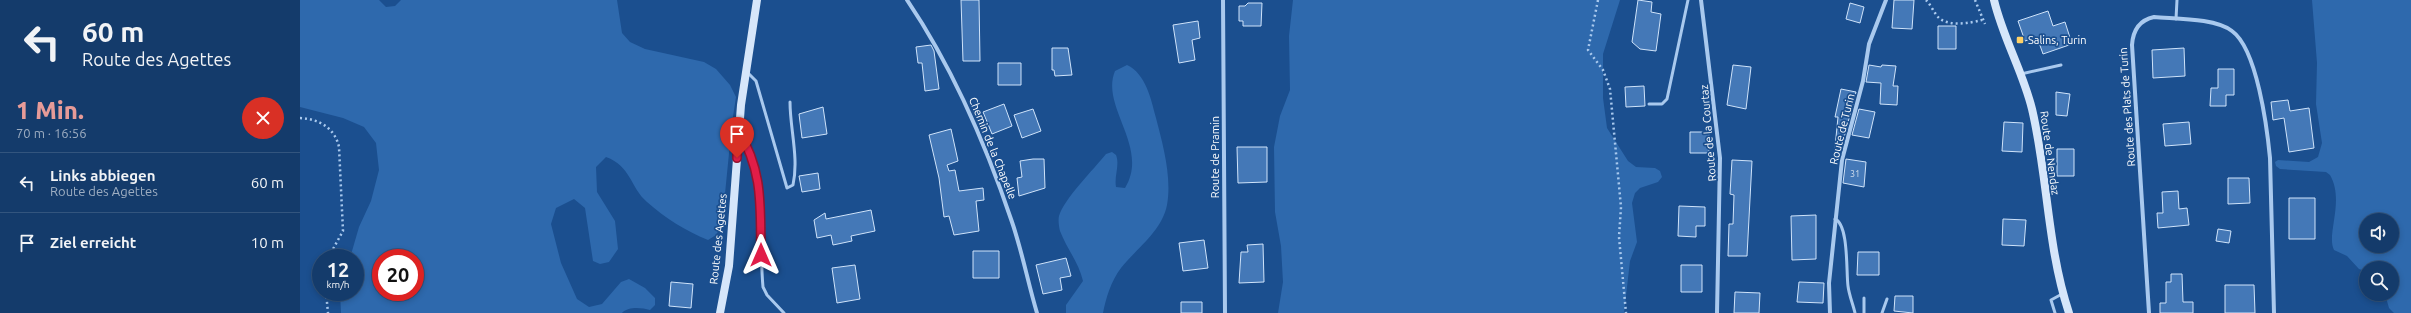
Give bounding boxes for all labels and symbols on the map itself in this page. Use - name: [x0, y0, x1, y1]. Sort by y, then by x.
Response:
- place label: Salins, Turin: [2028, 34, 2086, 46]
- marker: Salins, Turin: [2015, 35, 2025, 45]
- street label: Route des Plats de Turin: [2117, 47, 2137, 167]
- street label: Route de la Courtaz: [1698, 84, 1718, 182]
- street label: Route de Turin: [1827, 92, 1857, 166]
- street label: Chemin de la Chapelle: [967, 95, 1019, 201]
- street label: Route de Nendaz: [2038, 110, 2062, 196]
- street label: Route de Pramin: [1209, 116, 1221, 198]
- pin: [720, 117, 754, 158]
- house number: 31: [1850, 169, 1860, 179]
- street label: Route des Agettes: [707, 193, 729, 285]
- position arrow: [740, 234, 782, 276]
- speed limit sign: 20: [372, 249, 424, 301]

